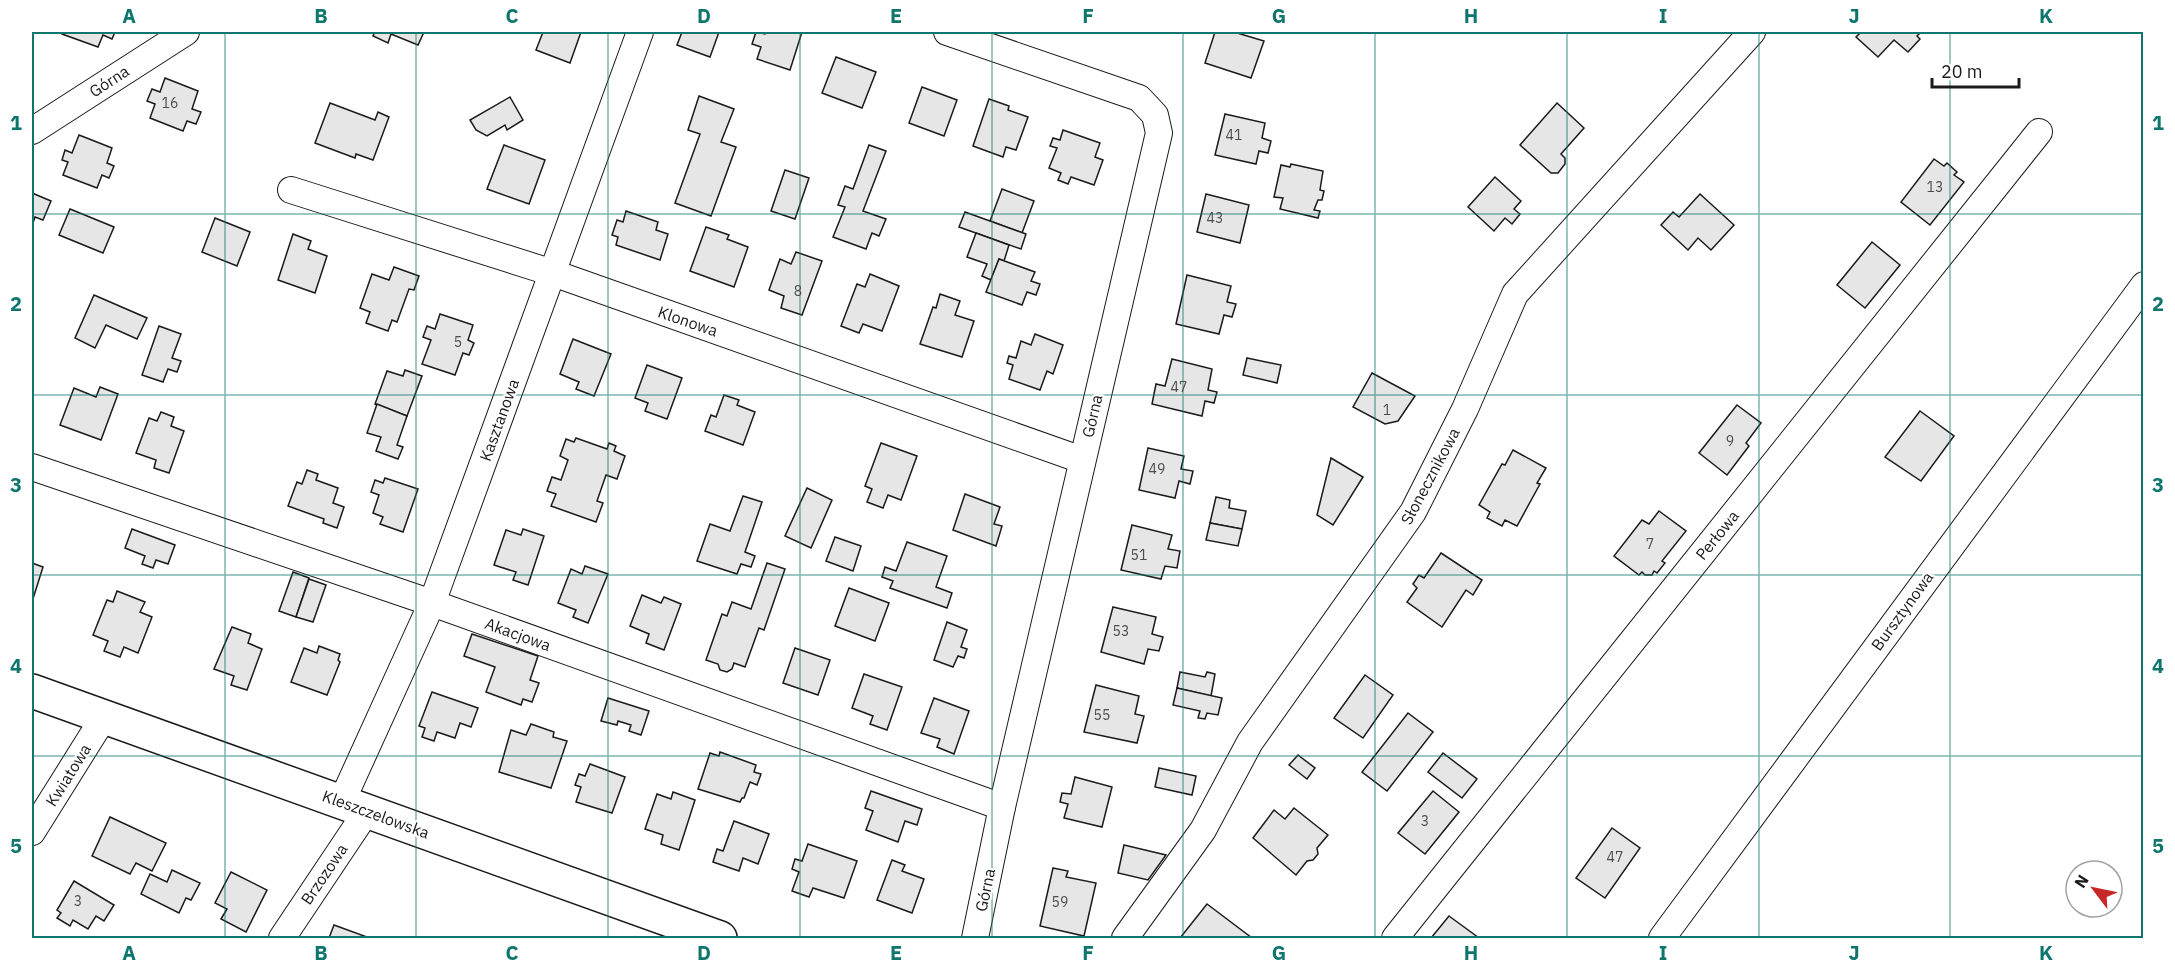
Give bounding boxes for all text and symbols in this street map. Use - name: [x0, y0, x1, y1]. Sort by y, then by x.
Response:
- text: A: [122, 2, 136, 29]
- text: B: [314, 2, 328, 29]
- text: C: [505, 2, 519, 29]
- text: D: [697, 2, 711, 29]
- text: E: [890, 2, 902, 29]
- text: F: [1082, 2, 1094, 29]
- text: G: [1272, 2, 1286, 29]
- text: H: [1464, 2, 1478, 29]
- text: I: [1659, 2, 1667, 29]
- text: J: [1848, 2, 1860, 29]
- text: K: [2039, 2, 2053, 29]
- scale bar: [1932, 51, 2019, 89]
- street label: Górna: [85, 60, 133, 101]
- text: 20 m: [1941, 60, 1983, 83]
- house number: 16: [162, 94, 178, 112]
- text: 1: [10, 109, 22, 136]
- text: 1: [2152, 109, 2164, 136]
- house number: 41: [1226, 126, 1242, 144]
- house number: 13: [1927, 178, 1943, 196]
- house number: 43: [1207, 209, 1223, 227]
- house number: 8: [794, 282, 802, 300]
- text: 2: [10, 290, 22, 317]
- text: 2: [2152, 290, 2164, 317]
- street label: Klonowa: [655, 301, 721, 341]
- house number: 5: [454, 333, 462, 351]
- street label: Kasztanowa: [475, 376, 523, 464]
- house number: 47: [1171, 378, 1187, 396]
- street label: Górna: [1077, 392, 1107, 439]
- house number: 1: [1383, 401, 1391, 419]
- street label: Słonecznikowa: [1396, 424, 1464, 528]
- house number: 9: [1726, 432, 1734, 450]
- house number: 49: [1149, 460, 1165, 478]
- text: 3: [10, 471, 22, 498]
- text: 3: [2152, 471, 2164, 498]
- street label: Perłowa: [1691, 506, 1743, 564]
- house number: 7: [1646, 535, 1654, 553]
- house number: 51: [1131, 546, 1147, 564]
- street label: Bursztynowa: [1867, 567, 1938, 654]
- street label: Akacjowa: [482, 613, 554, 655]
- house number: 53: [1113, 622, 1129, 640]
- text: 4: [10, 652, 22, 679]
- text: 4: [2152, 652, 2164, 679]
- house number: 55: [1094, 706, 1110, 724]
- street label: Kwiatowa: [41, 740, 95, 810]
- street label: Kleszczelowska: [320, 785, 433, 843]
- house number: 3: [1421, 812, 1429, 830]
- text: 5: [10, 832, 22, 859]
- text: 5: [2152, 832, 2164, 859]
- street label: Brzozowa: [296, 839, 352, 908]
- house number: 47: [1607, 848, 1623, 866]
- north arrow: [2064, 859, 2124, 919]
- street label: Górna: [971, 866, 999, 913]
- text: N: [2070, 871, 2093, 891]
- house number: 3: [74, 892, 82, 910]
- house number: 59: [1052, 893, 1068, 911]
- text: A: [122, 939, 136, 966]
- text: B: [314, 939, 328, 966]
- text: C: [505, 939, 519, 966]
- text: D: [697, 939, 711, 966]
- text: E: [890, 939, 902, 966]
- text: F: [1082, 939, 1094, 966]
- text: G: [1272, 939, 1286, 966]
- text: H: [1464, 939, 1478, 966]
- text: I: [1659, 939, 1667, 966]
- text: J: [1848, 939, 1860, 966]
- text: K: [2039, 939, 2053, 966]

